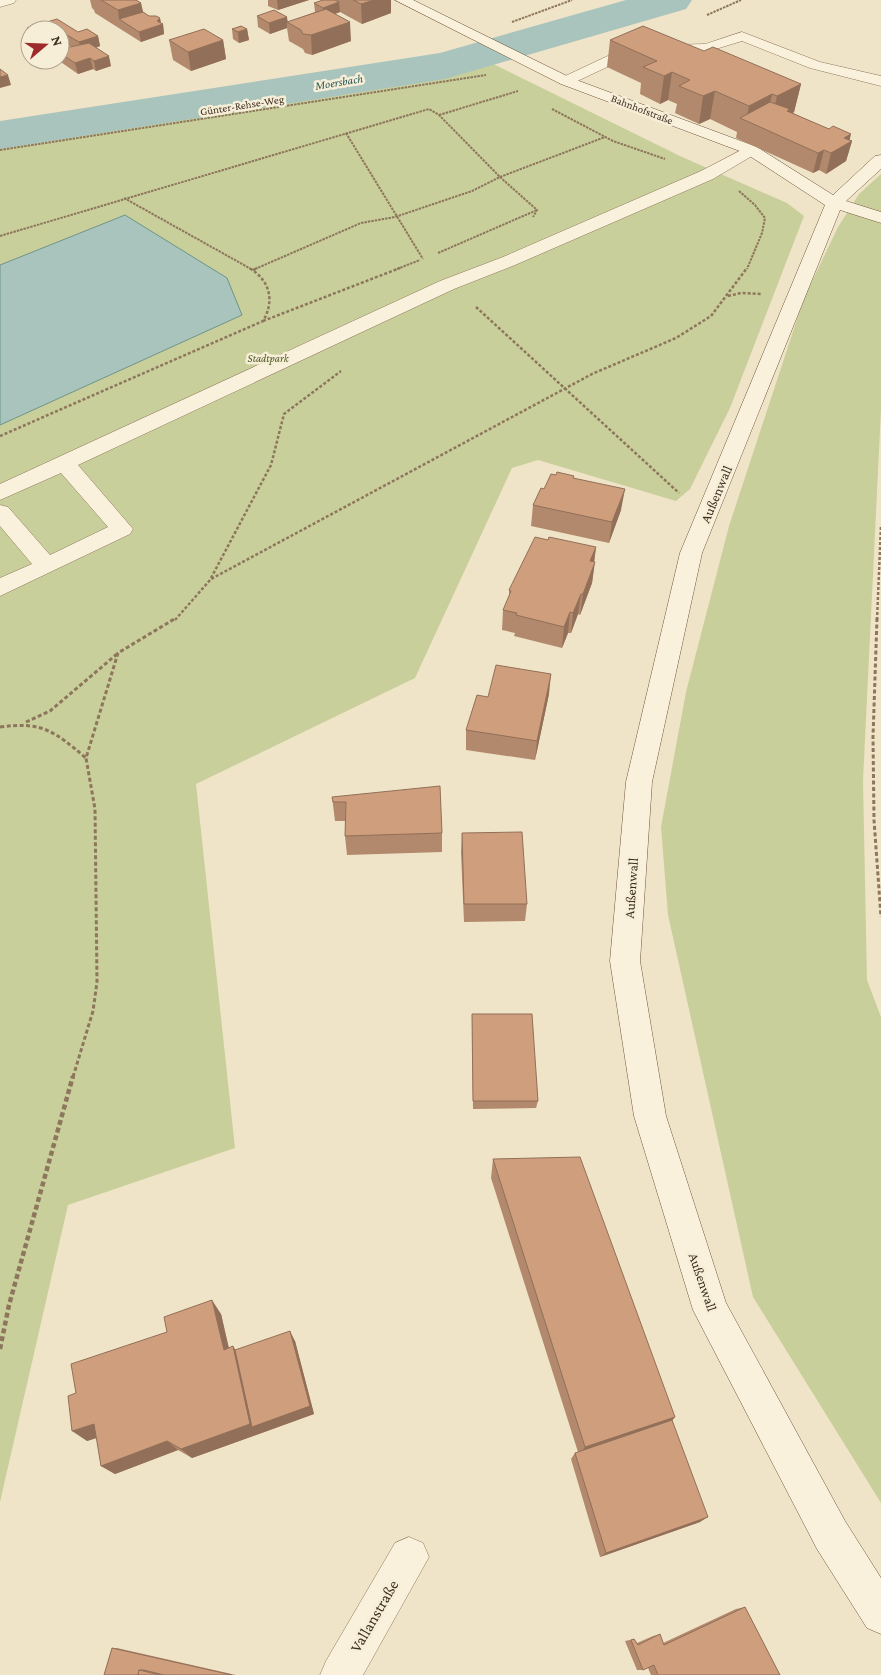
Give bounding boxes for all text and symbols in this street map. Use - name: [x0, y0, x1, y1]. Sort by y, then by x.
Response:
- north arrow: [20, 20, 70, 70]
- text: N: [48, 34, 67, 48]
- water label: Moersbach: [313, 71, 364, 93]
- street label: Günter-Rehse-Weg: [199, 92, 286, 119]
- street label: Bahnhofstraße: [609, 92, 675, 126]
- park label: Stadtpark: [248, 352, 290, 365]
- street label: Außenwall: [697, 463, 735, 525]
- street label: Außenwall: [621, 857, 641, 919]
- street label: Außenwall: [686, 1251, 721, 1314]
- street label: Vallanstraße: [347, 1577, 401, 1655]

